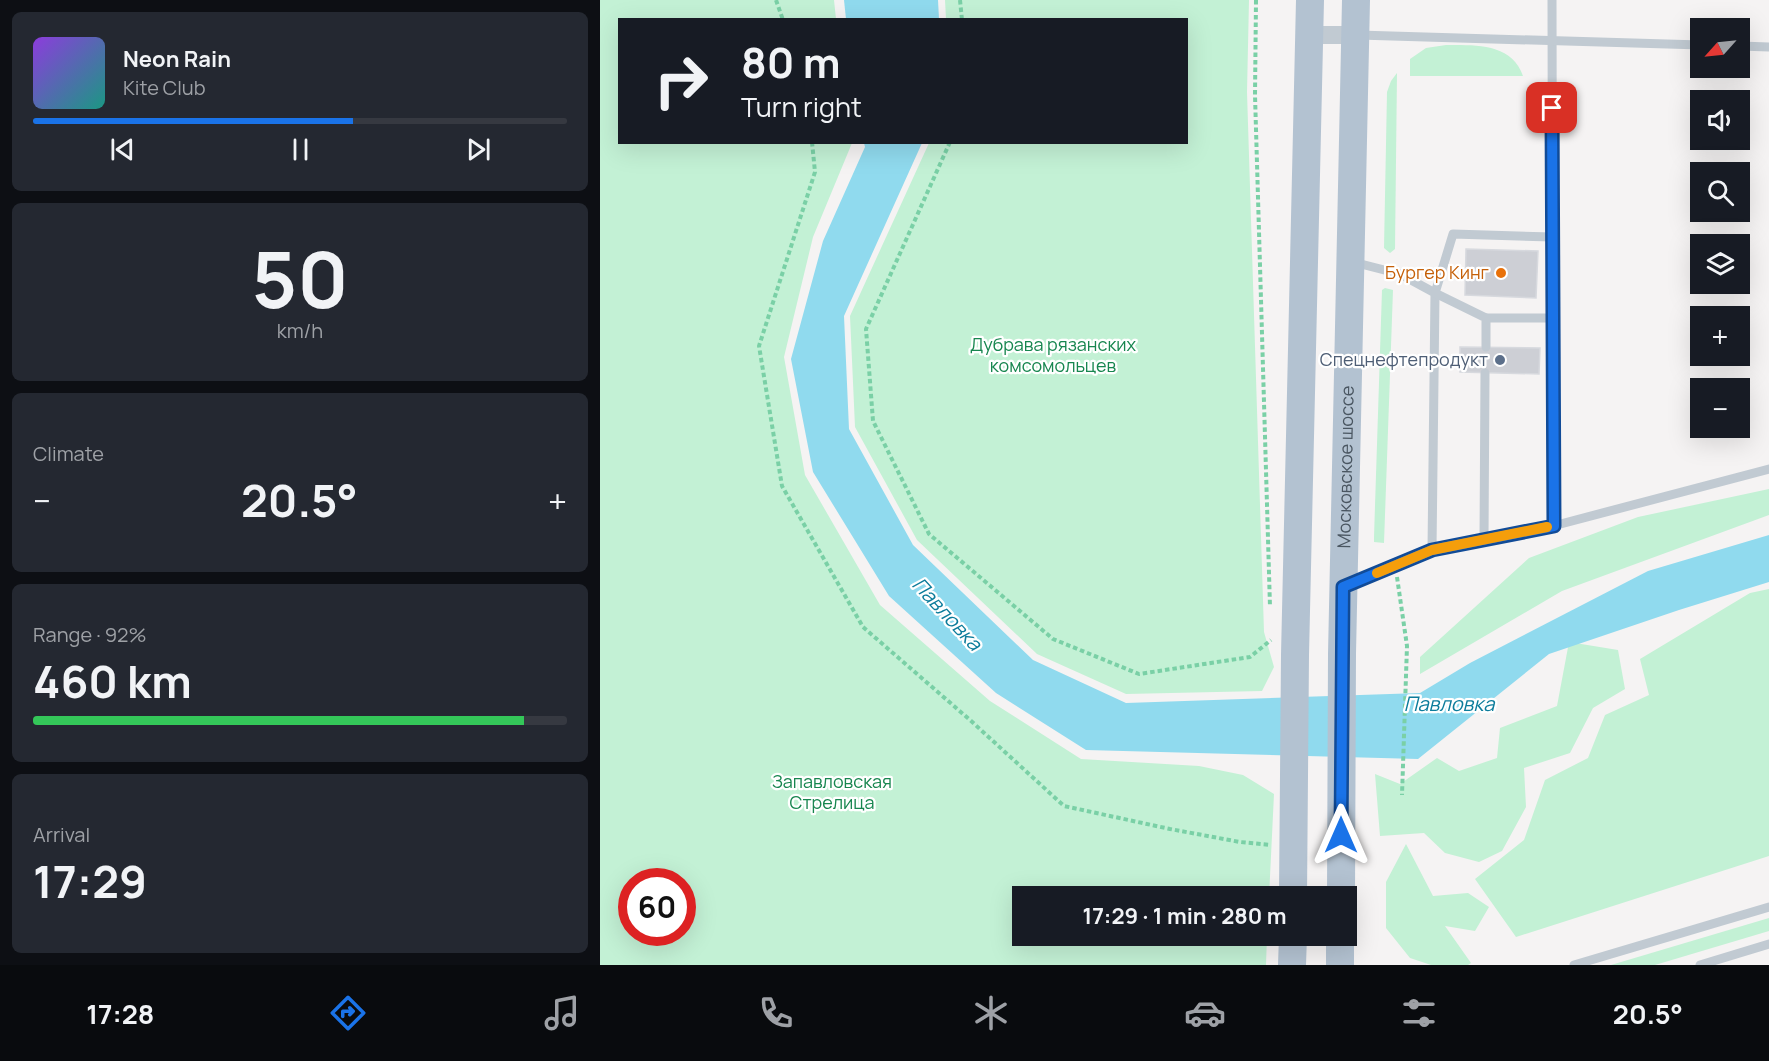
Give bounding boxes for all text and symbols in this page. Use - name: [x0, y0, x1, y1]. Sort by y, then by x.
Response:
- north arrow: [1690, 18, 1750, 78]
- map controls: [1690, 18, 1750, 438]
- text: 80 m: [741, 33, 841, 91]
- icon: right: [642, 42, 720, 120]
- text: Neon Rain: [123, 44, 231, 74]
- text: Kite Club: [123, 74, 206, 101]
- pin: [1526, 82, 1577, 133]
- text: Turn right: [741, 88, 862, 125]
- button: sound: [1690, 90, 1750, 150]
- icon: arrive: [1535, 91, 1568, 124]
- icon: previous: [106, 133, 139, 166]
- icon: pause: [284, 133, 317, 166]
- icon: next: [462, 133, 495, 166]
- button: search: [1690, 162, 1750, 222]
- text: 50: [251, 225, 349, 331]
- button: layers: [1690, 234, 1750, 294]
- place label: Бургер Кинг: [1385, 260, 1489, 284]
- marker: Бургер Кинг: [1494, 266, 1508, 280]
- button: +: [1690, 306, 1750, 366]
- text: km/h: [277, 317, 323, 344]
- park label: Дубрава рязанских комсомольцев: [970, 332, 1137, 377]
- place label: Спецнефтепродукт: [1320, 347, 1488, 371]
- marker: Спецнефтепродукт: [1493, 353, 1507, 367]
- button: −: [1690, 378, 1750, 438]
- street label: Московское шоссе: [1331, 385, 1359, 549]
- text: Climate: [33, 440, 104, 467]
- text: 20.5°: [241, 469, 358, 531]
- text: −: [33, 478, 51, 523]
- text: +: [548, 478, 567, 523]
- water label: Павловка: [907, 571, 989, 657]
- text: Range · 92%: [33, 621, 147, 648]
- text: 460 km: [33, 650, 192, 712]
- water label: Павловка: [1404, 690, 1495, 717]
- park label: Запавловская Стрелица: [772, 769, 892, 814]
- position arrow: [1309, 803, 1373, 867]
- text: Arrival: [33, 821, 90, 848]
- text: 17:29: [33, 850, 147, 912]
- speed limit sign: 60: [618, 868, 696, 946]
- text: 17:29 · 1 min · 280 m: [1083, 901, 1286, 931]
- icon: directions: [327, 992, 369, 1034]
- icon: music: [541, 992, 583, 1034]
- icon: phone: [755, 992, 797, 1034]
- icon: climate: [970, 992, 1012, 1034]
- icon: car: [1184, 992, 1226, 1034]
- icon: filters: [1398, 992, 1440, 1034]
- text: 17:28: [86, 995, 154, 1032]
- text: 20.5°: [1613, 995, 1683, 1032]

